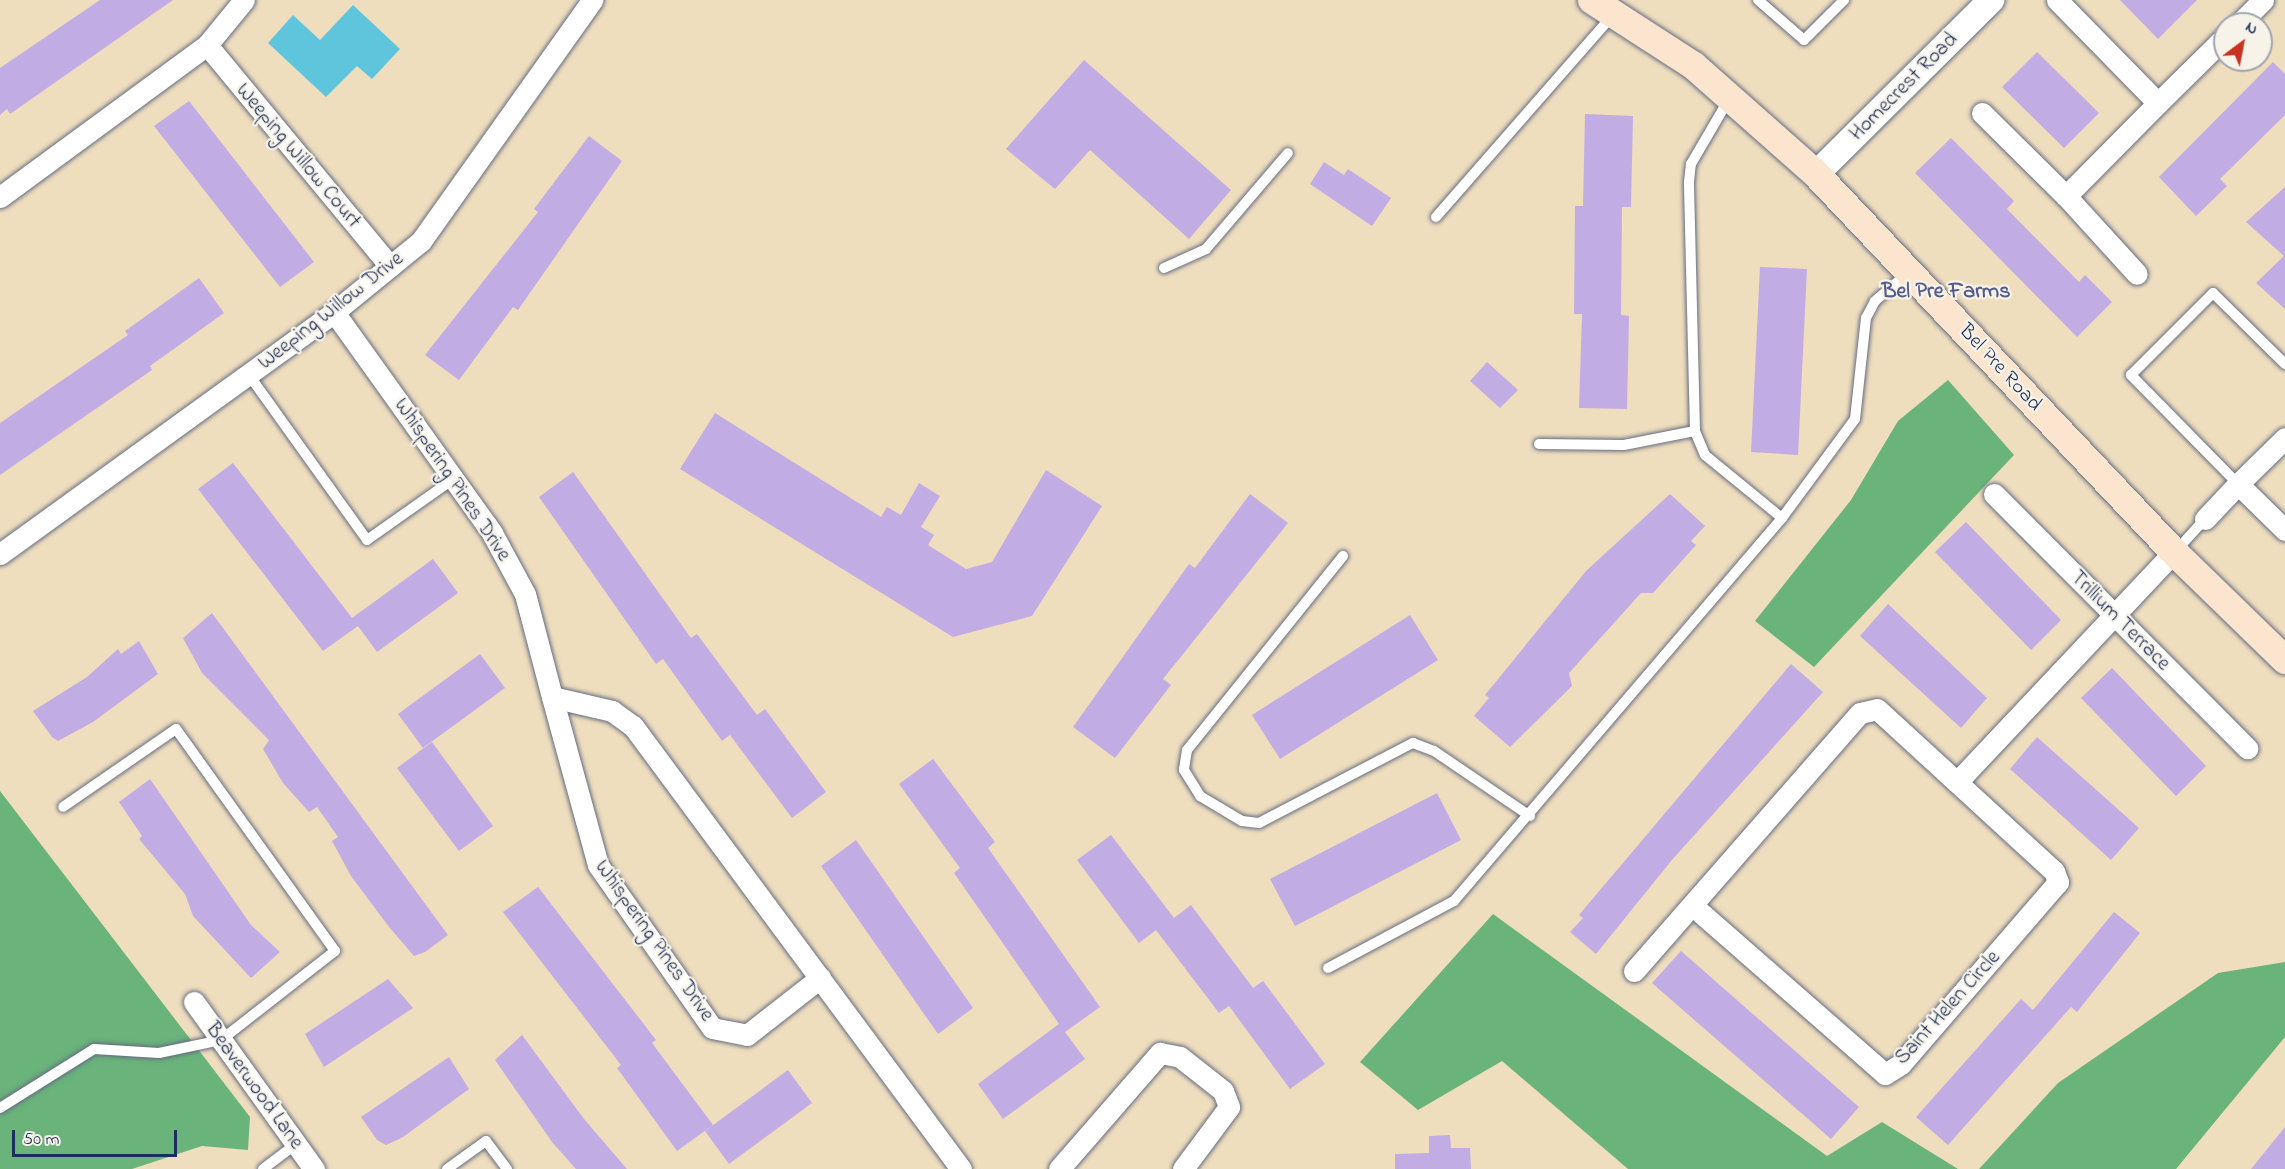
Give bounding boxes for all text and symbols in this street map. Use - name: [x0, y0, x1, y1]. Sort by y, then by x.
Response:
- north arrow: [2213, 12, 2273, 72]
- text: N: [2241, 15, 2262, 41]
- street label: Homecrest Road: [1845, 28, 1963, 146]
- street label: Weeping Willow Court: [230, 78, 366, 234]
- street label: Weeping Willow Drive: [253, 246, 409, 376]
- district label: Bel Pre Farms: [1882, 280, 2010, 306]
- street label: Bel Pre Road: [1953, 319, 2047, 417]
- street label: Whispering Pines Drive: [388, 394, 516, 566]
- street label: Trillium Terrace: [2065, 566, 2175, 676]
- street label: Whispering Pines Drive: [589, 855, 719, 1027]
- street label: Saint Helen Circle: [1890, 946, 2006, 1070]
- street label: Beaverwood Lane: [199, 1018, 309, 1154]
- scale bar: [15, 1118, 180, 1156]
- text: 50 m: [23, 1127, 60, 1153]

